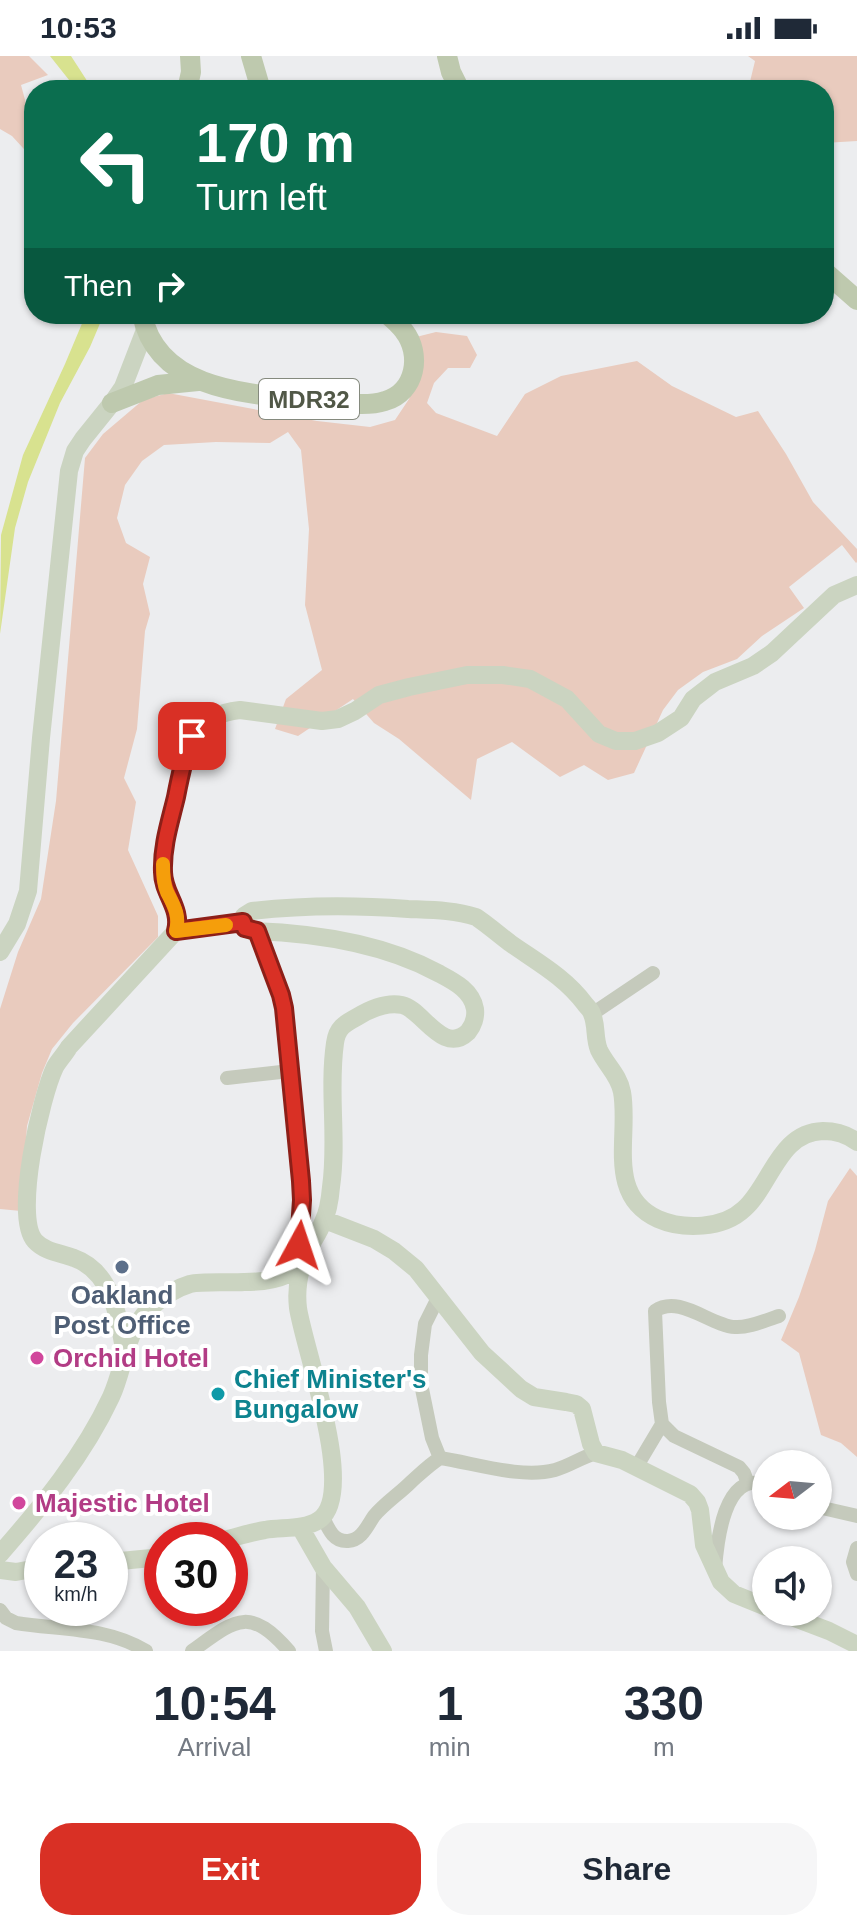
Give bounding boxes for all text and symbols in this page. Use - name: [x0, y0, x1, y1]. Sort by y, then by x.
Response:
- text: 10:53: [40, 11, 117, 44]
- text: 170 m: [196, 111, 355, 174]
- icon: left: [64, 112, 168, 216]
- text: Turn left: [196, 177, 327, 218]
- icon: right: [148, 264, 192, 308]
- text: Then: [64, 269, 132, 302]
- road number: MDR32: [259, 379, 359, 419]
- pin: [158, 702, 226, 770]
- icon: arrive: [170, 714, 214, 758]
- position arrow: [257, 1203, 341, 1287]
- marker: Oakland Post Office: [113, 1258, 131, 1276]
- place label: Oakland Post Office: [53, 1280, 191, 1340]
- place label: Orchid Hotel: [53, 1343, 209, 1373]
- marker: Orchid Hotel: [28, 1349, 46, 1367]
- place label: Chief Minister's Bungalow: [234, 1364, 427, 1424]
- marker: Chief Minister's Bungalow: [209, 1385, 227, 1403]
- north arrow: [752, 1450, 832, 1530]
- map controls: [752, 1450, 832, 1626]
- place label: Majestic Hotel: [35, 1488, 210, 1518]
- marker: Majestic Hotel: [10, 1494, 28, 1512]
- speed limit sign: 30: [144, 1522, 248, 1626]
- text: 23: [54, 1542, 98, 1586]
- button: sound: [752, 1546, 832, 1626]
- text: km/h: [54, 1583, 98, 1605]
- text: 10:54: [153, 1677, 276, 1730]
- text: 1: [436, 1677, 463, 1730]
- text: 330: [624, 1677, 704, 1730]
- text: Arrival: [178, 1732, 251, 1762]
- text: min: [429, 1732, 471, 1762]
- text: m: [653, 1732, 675, 1762]
- button: Exit: [40, 1823, 421, 1915]
- button: Share: [437, 1823, 817, 1915]

